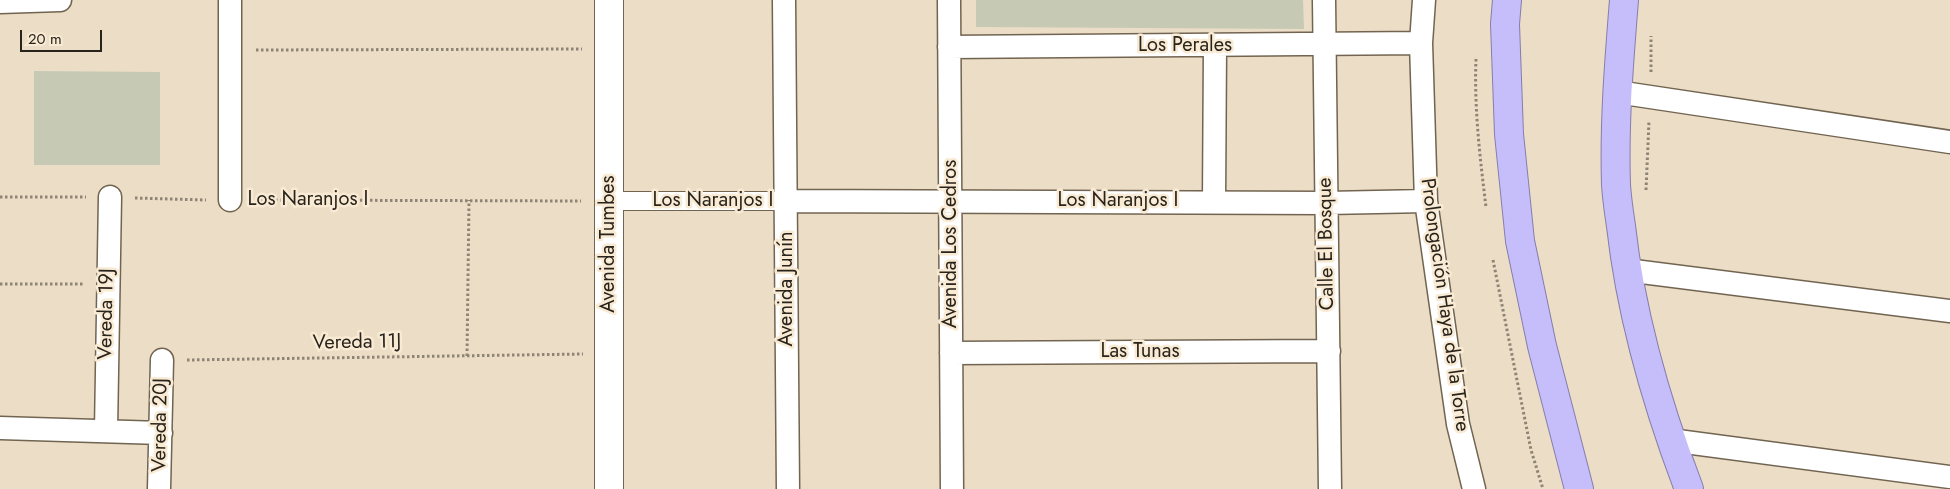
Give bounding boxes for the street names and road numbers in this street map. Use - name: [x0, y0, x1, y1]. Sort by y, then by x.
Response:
- street label: Los Perales: [1138, 34, 1232, 58]
- street label: Avenida Los Cedros: [939, 160, 963, 328]
- street label: Avenida Tumbes: [597, 175, 621, 313]
- street label: Calle El Bosque: [1314, 177, 1340, 311]
- street label: Prolongación Haya de la Torre: [1414, 177, 1474, 433]
- street label: Los Naranjos I: [248, 188, 368, 212]
- street label: Los Naranjos I: [653, 189, 773, 213]
- street label: Los Naranjos I: [1058, 189, 1178, 213]
- street label: Avenida Junín: [775, 231, 799, 347]
- street label: Vereda 19J: [94, 268, 120, 360]
- street label: Vereda 11J: [313, 330, 401, 356]
- street label: Las Tunas: [1100, 340, 1180, 364]
- street label: Vereda 20J: [148, 378, 174, 472]

